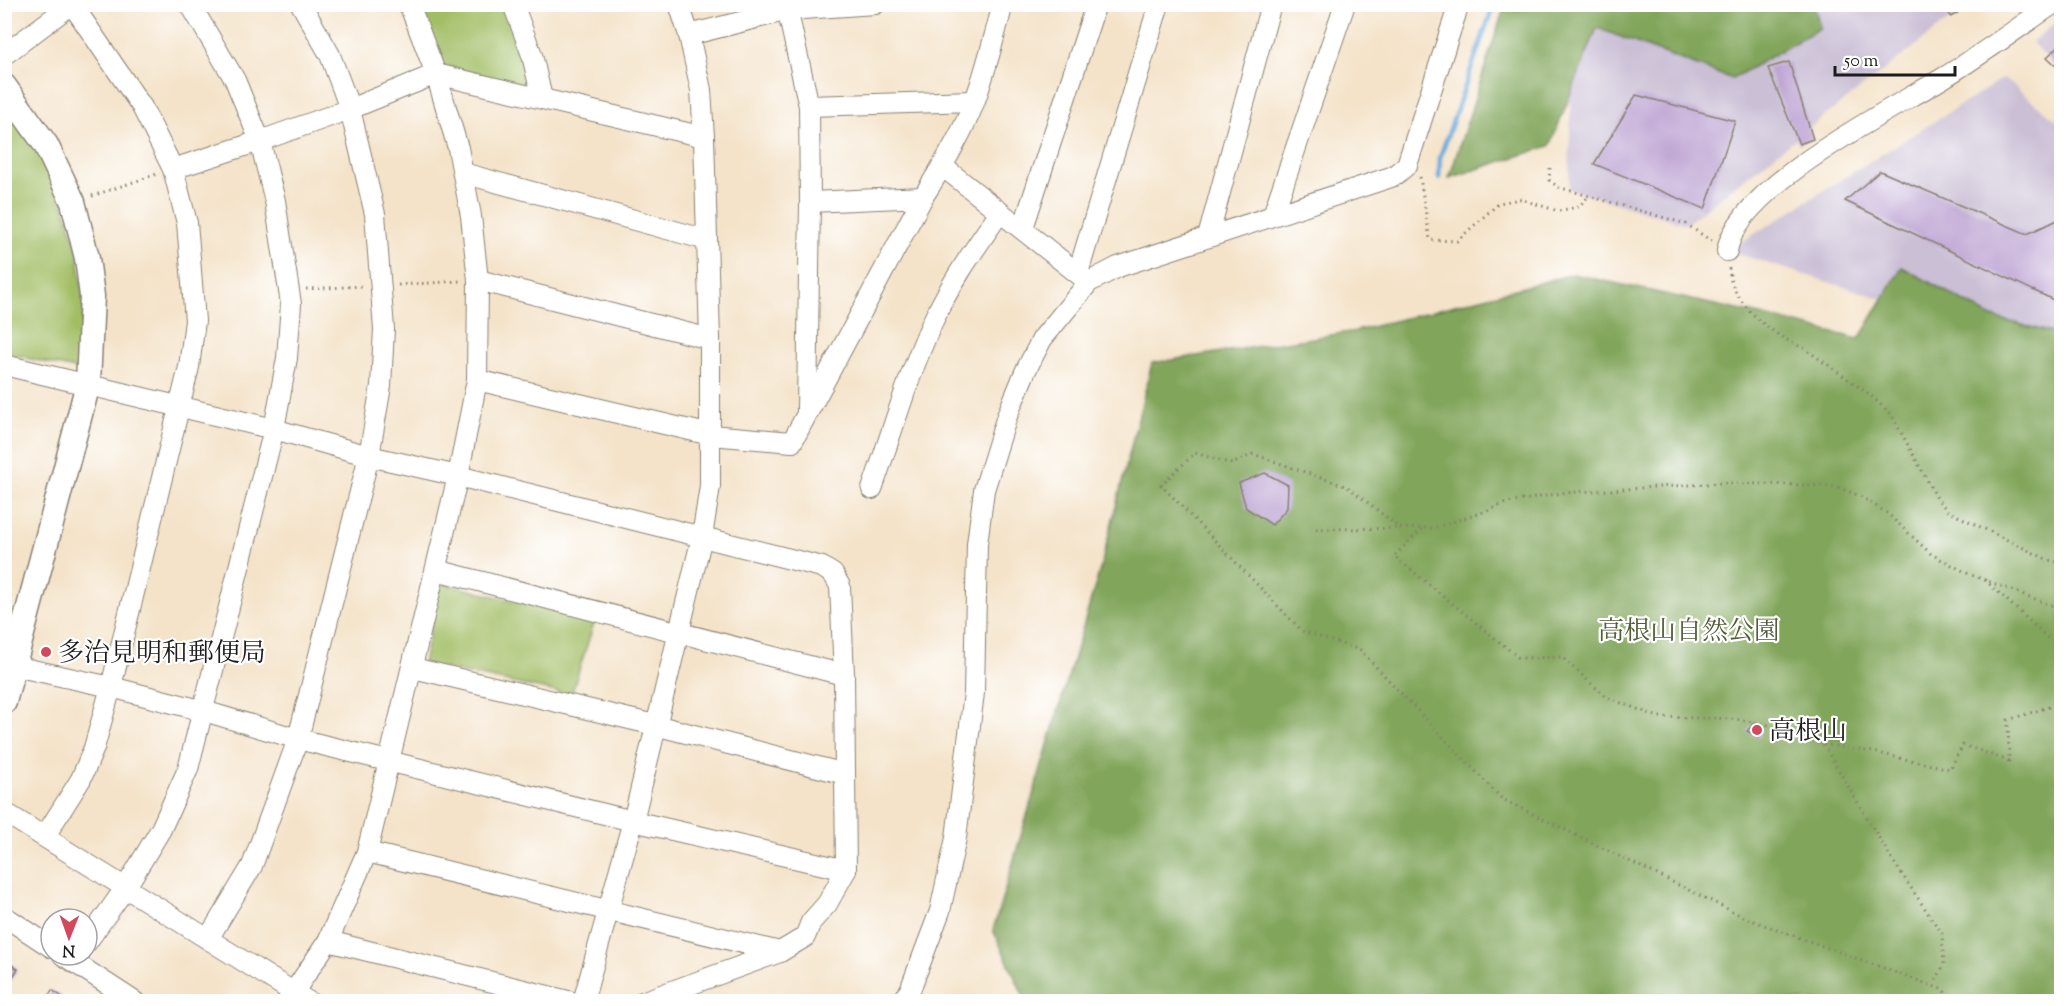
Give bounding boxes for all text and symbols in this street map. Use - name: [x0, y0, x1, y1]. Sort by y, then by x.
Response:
- scale bar: [1835, 39, 1955, 77]
- text: 50 m: [1843, 49, 1879, 75]
- park label: 高根山自然公園: [1598, 614, 1780, 651]
- place label: 多治見明和郵便局: [58, 636, 266, 673]
- marker: 多治見明和郵便局: [39, 645, 53, 659]
- place label: 高根山: [1769, 714, 1847, 751]
- marker: 高根山: [1750, 723, 1764, 737]
- north arrow: [39, 907, 99, 967]
- text: N: [62, 938, 75, 961]

